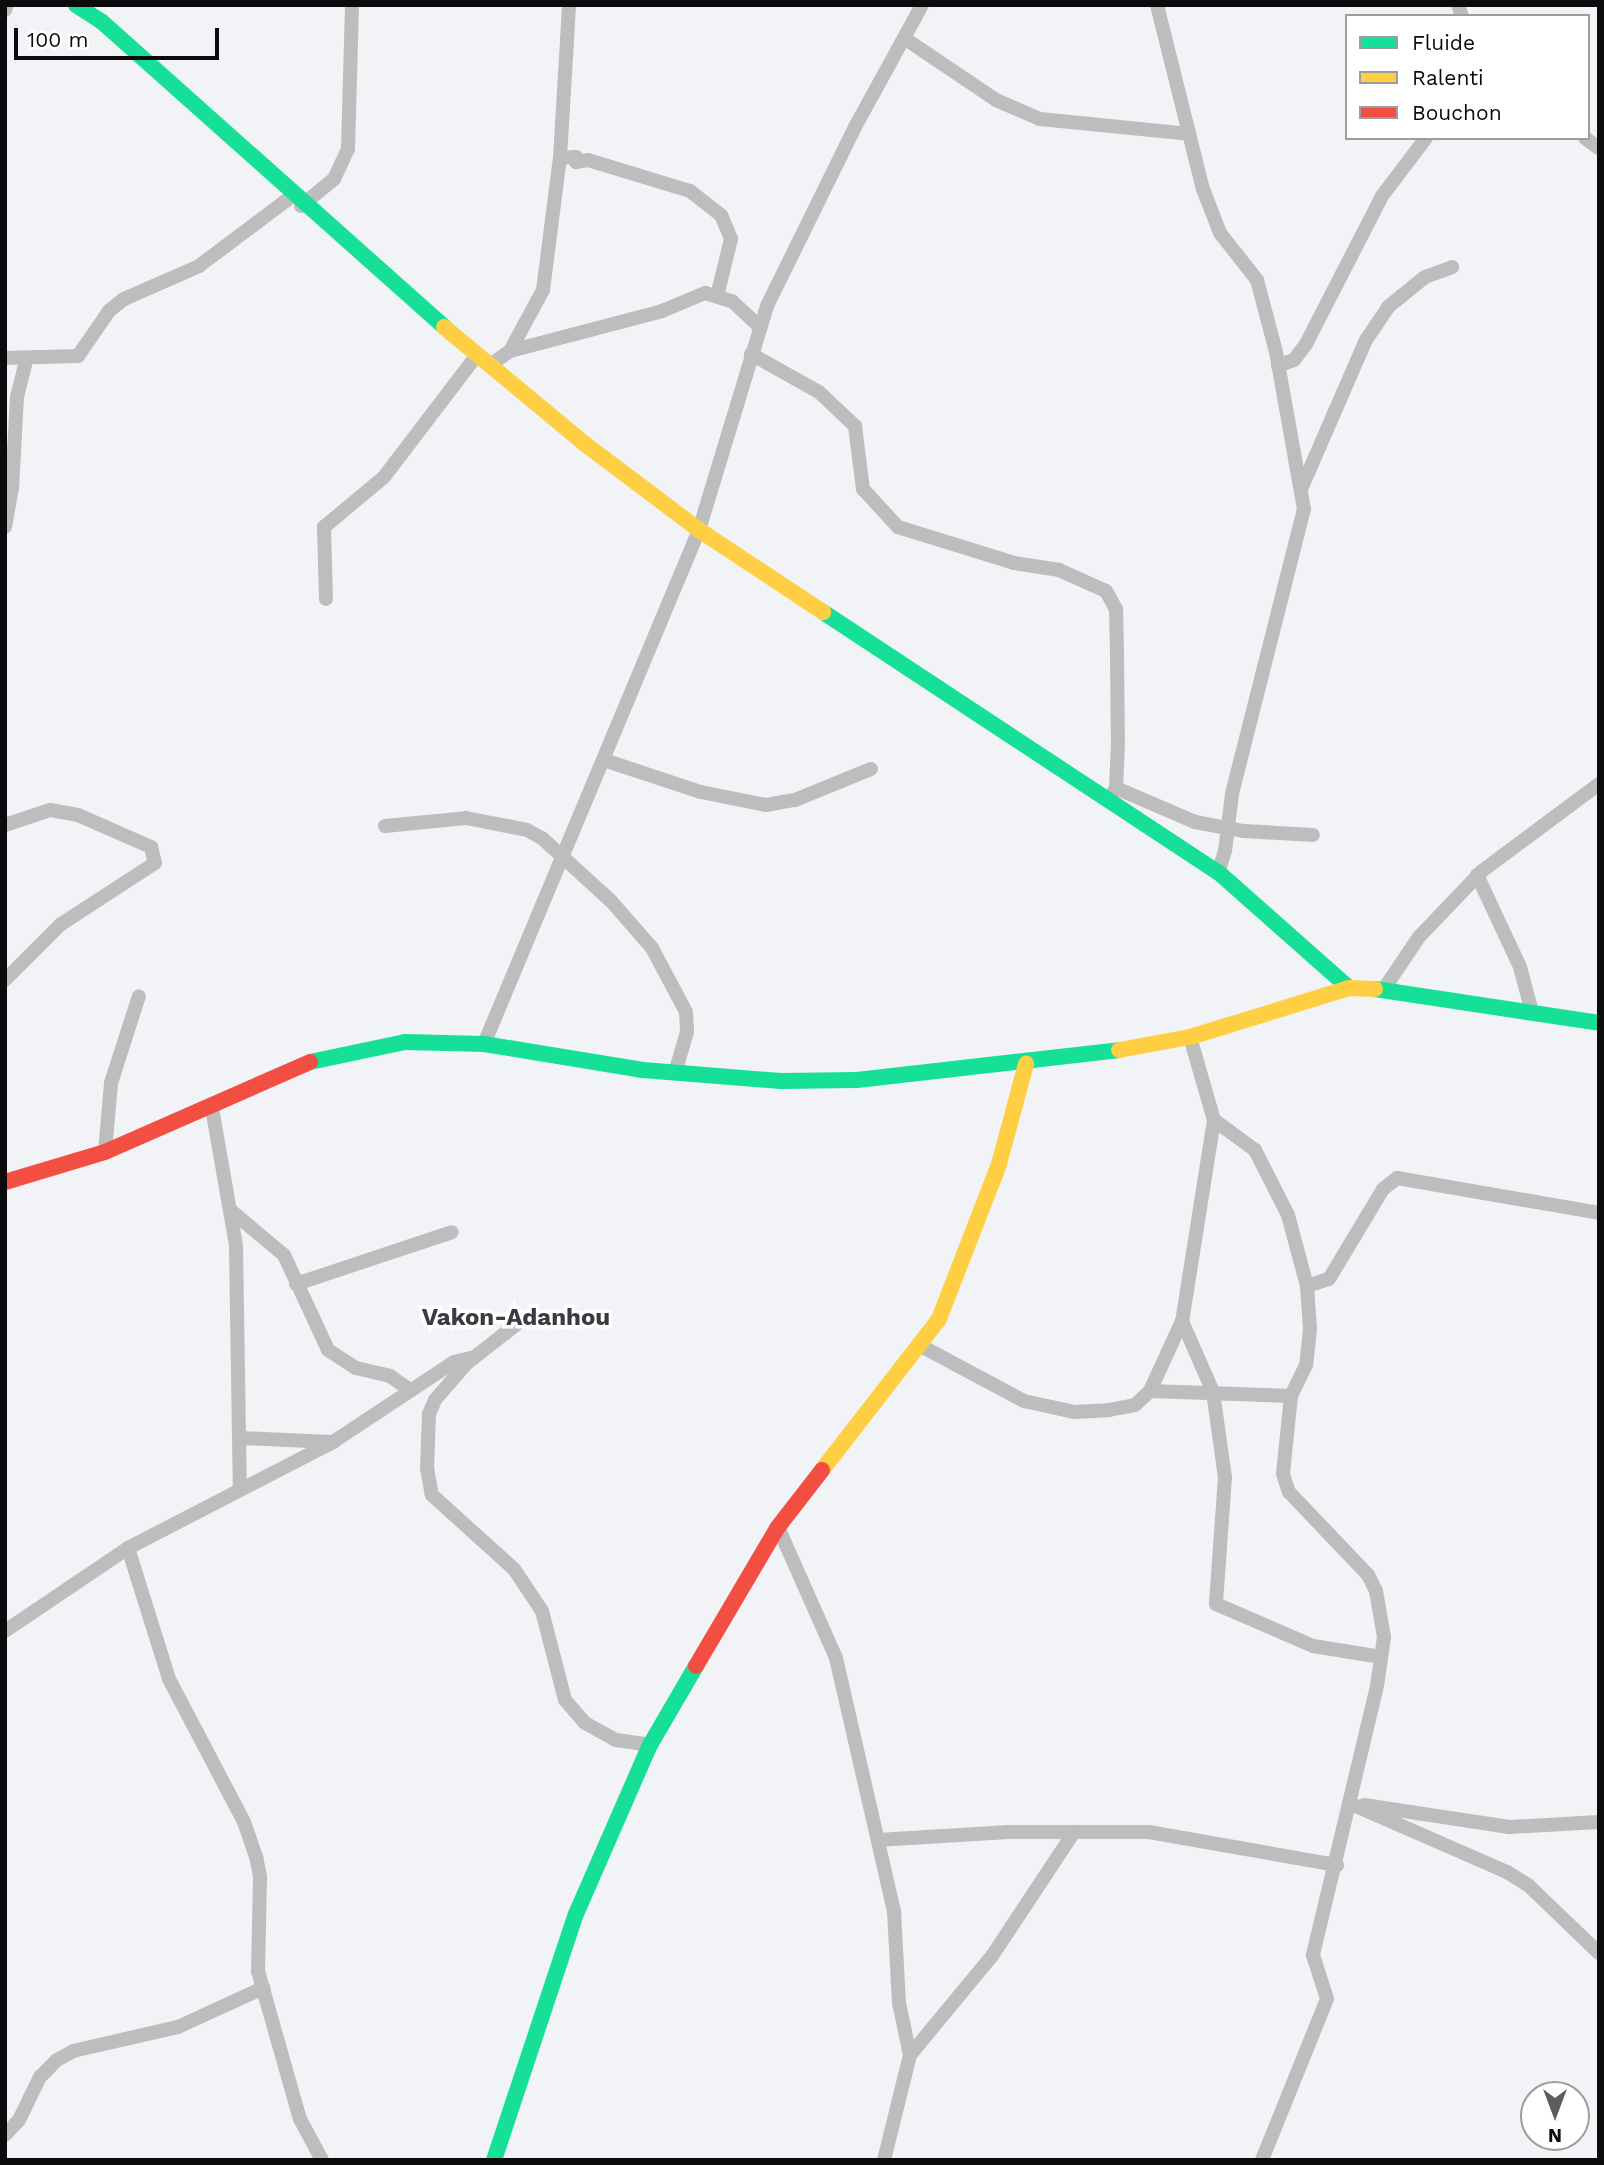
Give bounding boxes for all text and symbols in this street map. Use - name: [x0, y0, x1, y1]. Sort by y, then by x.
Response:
- scale bar: [18, 14, 222, 58]
- legend: [1345, 14, 1590, 140]
- text: 100 m: [27, 27, 89, 52]
- text: Fluide: [1412, 30, 1475, 55]
- text: Ralenti: [1412, 65, 1484, 90]
- text: Bouchon: [1412, 100, 1502, 125]
- district label: Vakon-Adanhou: [422, 1304, 610, 1332]
- north arrow: [1520, 2081, 1590, 2151]
- text: N: [1548, 2124, 1562, 2147]

